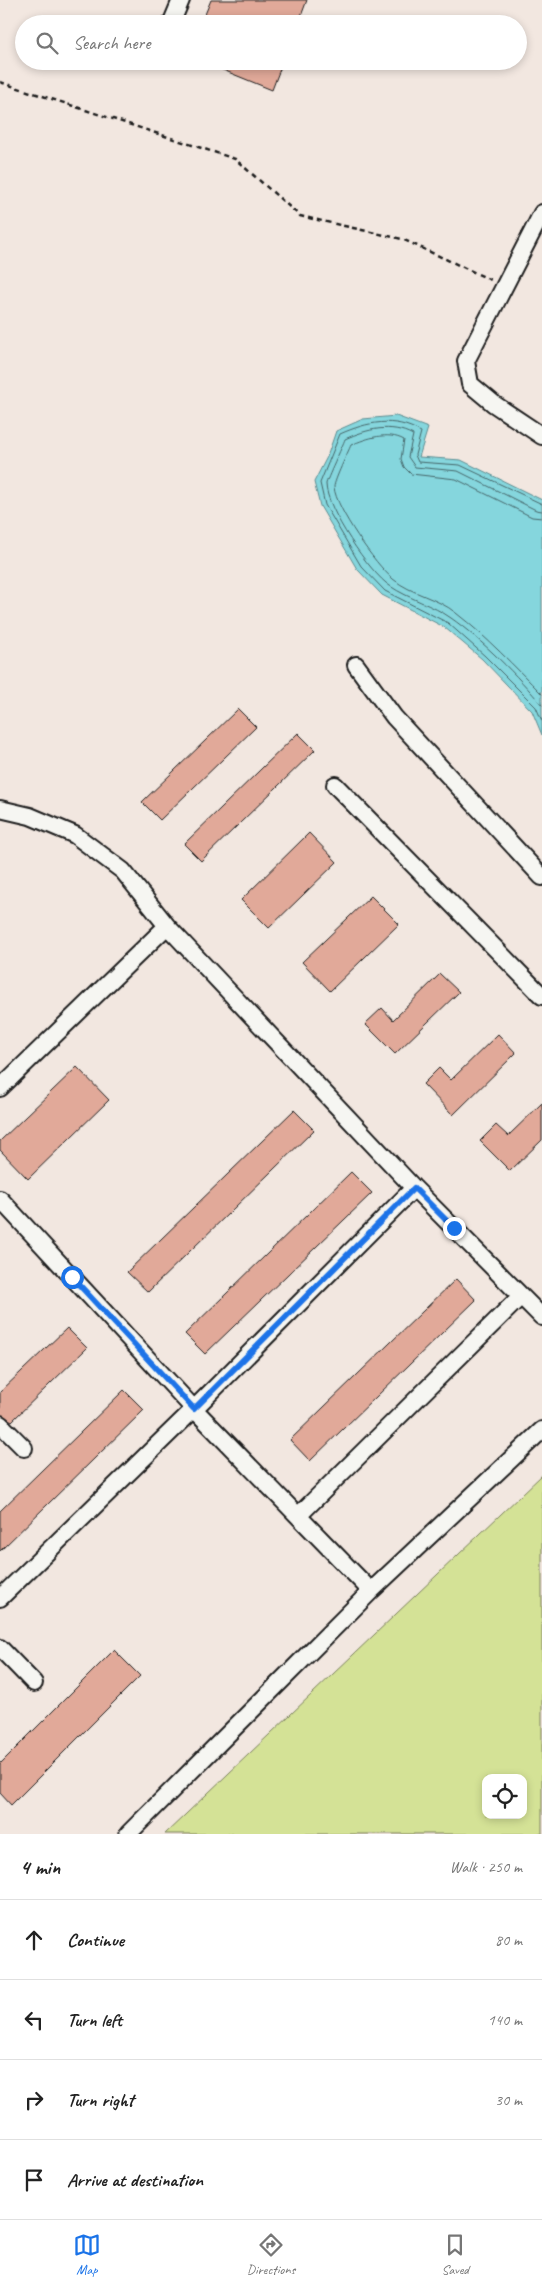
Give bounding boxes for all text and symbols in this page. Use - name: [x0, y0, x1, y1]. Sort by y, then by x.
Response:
- search box: [15, 15, 527, 70]
- icon: search: [33, 29, 61, 57]
- text: Search here: [73, 31, 150, 55]
- route end: [443, 1217, 466, 1240]
- route start: [61, 1266, 84, 1289]
- map controls: [482, 1774, 527, 1819]
- button: locate: [482, 1774, 527, 1819]
- text: 4 min: [20, 1854, 60, 1880]
- text: Walk · 250 m: [450, 1857, 522, 1877]
- icon: ahead: [20, 1926, 48, 1954]
- text: Continue: [67, 1928, 124, 1952]
- text: 80 m: [495, 1930, 522, 1950]
- icon: left: [20, 2006, 48, 2034]
- text: Turn left: [67, 2008, 122, 2032]
- text: 140 m: [488, 2010, 522, 2030]
- icon: right: [20, 2086, 48, 2114]
- text: Turn right: [67, 2088, 134, 2112]
- text: 30 m: [495, 2090, 522, 2110]
- icon: arrive: [20, 2166, 48, 2194]
- text: Arrive at destination: [67, 2168, 203, 2192]
- tab: Map: [73, 2231, 101, 2278]
- tab: Directions: [247, 2231, 295, 2278]
- tab: Saved: [441, 2231, 469, 2278]

